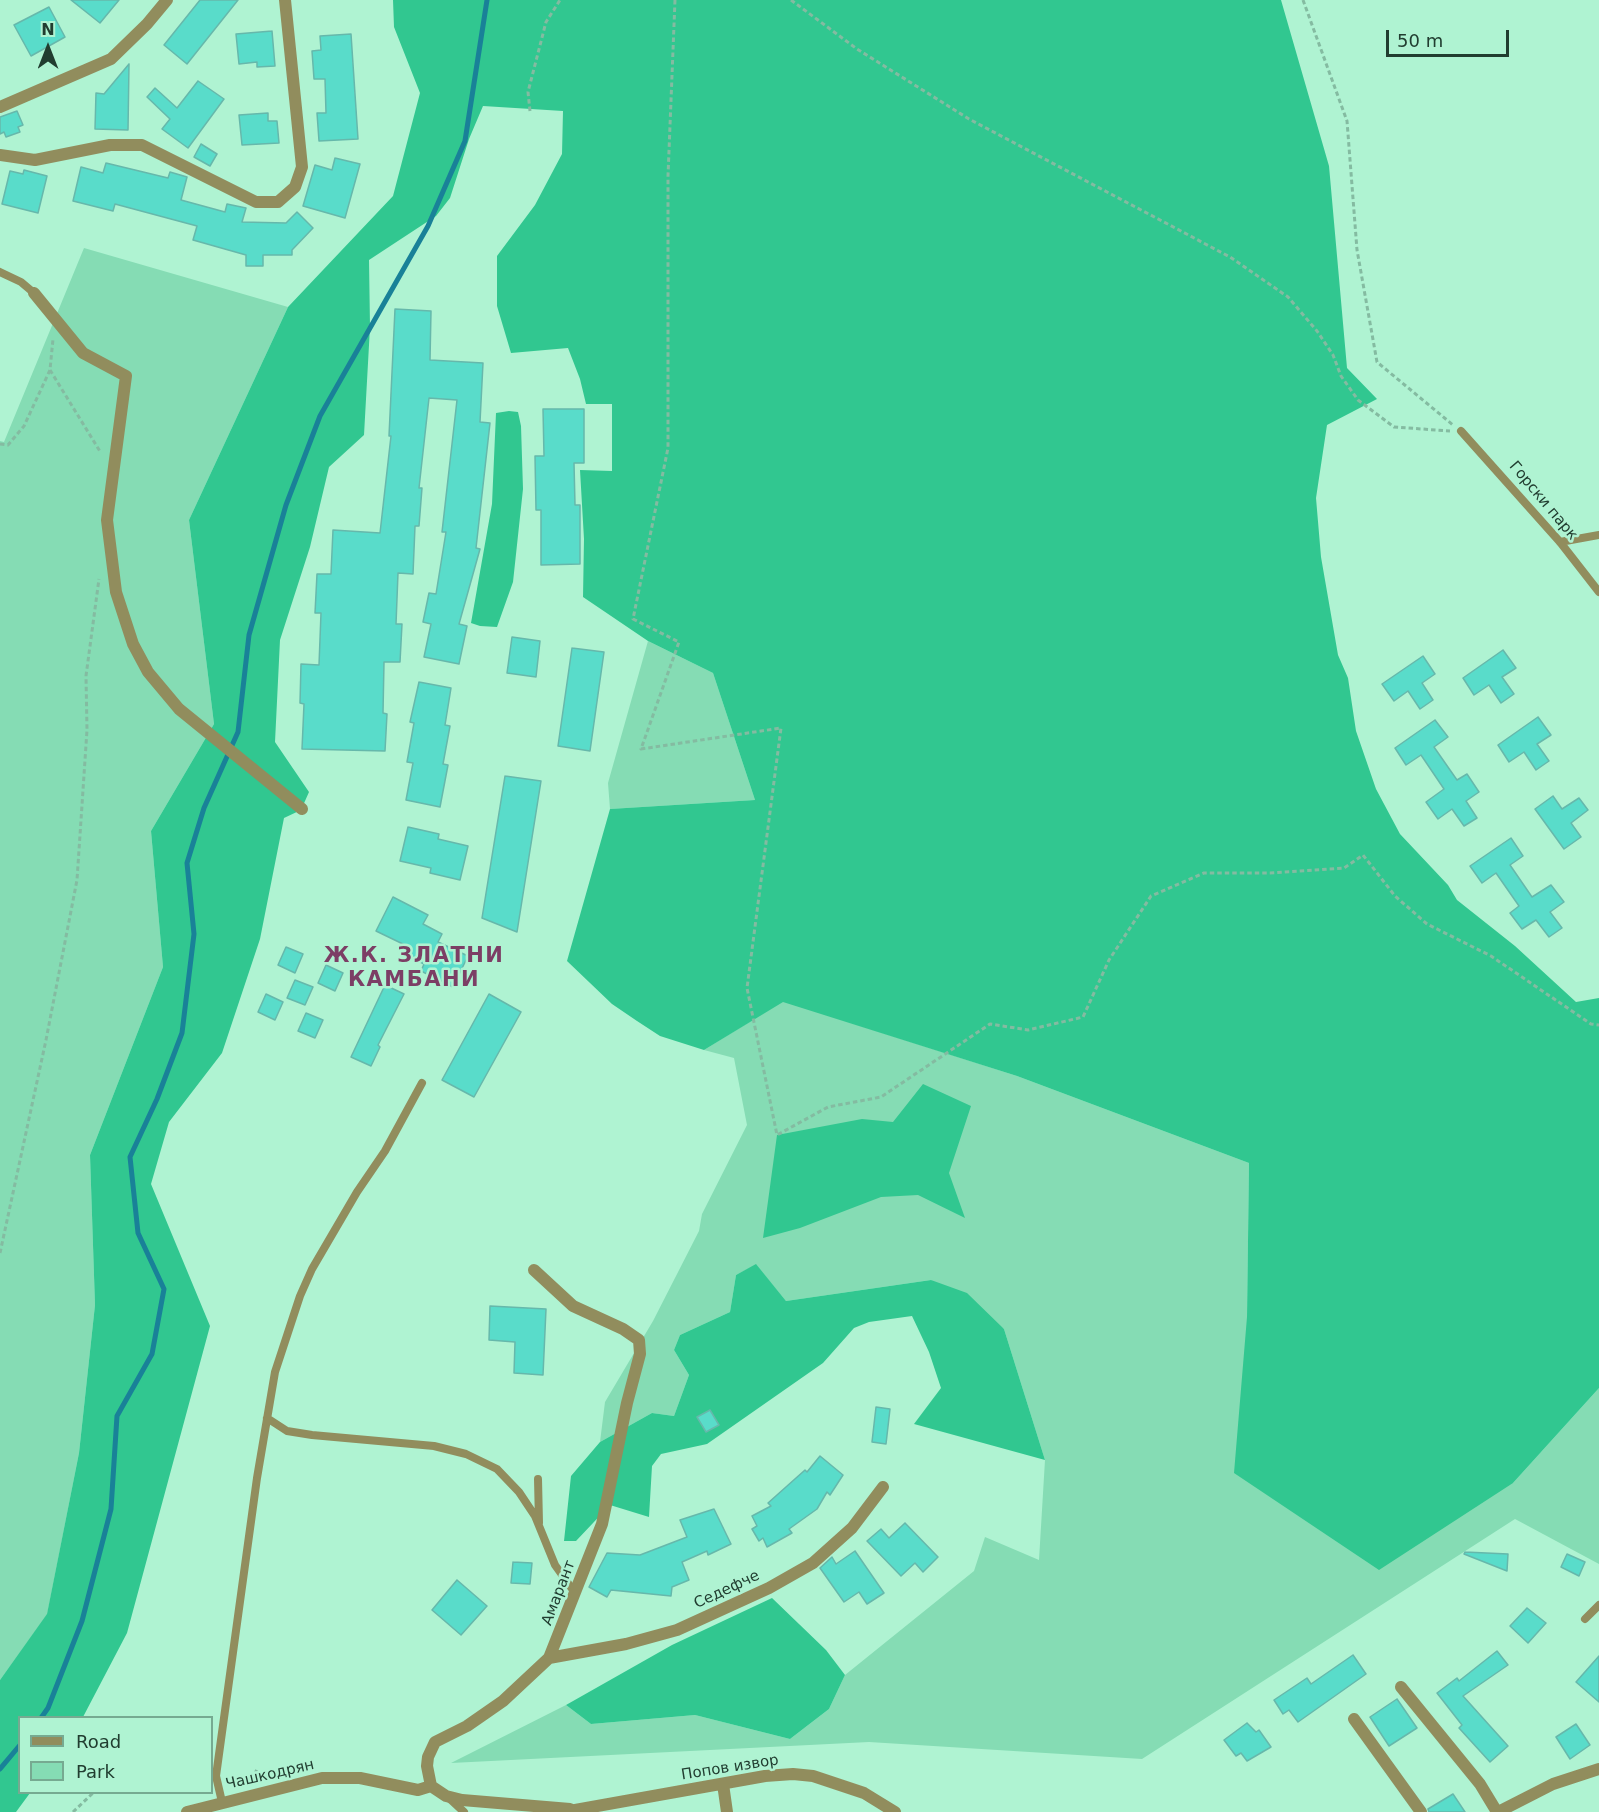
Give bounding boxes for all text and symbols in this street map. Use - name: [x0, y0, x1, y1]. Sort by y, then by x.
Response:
- north arrow: [18, 18, 78, 78]
- scale bar: [1389, 18, 1512, 56]
- text: N: [41, 20, 55, 39]
- text: 50 m: [1397, 30, 1443, 51]
- street label: Горски парк: [1505, 458, 1581, 544]
- district label: Ж.К. ЗЛАТНИ КАМБАНИ: [324, 944, 504, 994]
- street label: Амарант: [538, 1558, 580, 1628]
- street label: Седефче: [691, 1567, 763, 1613]
- legend: [18, 1716, 213, 1794]
- text: Road: [76, 1731, 121, 1752]
- street label: Попов извор: [680, 1751, 780, 1785]
- street label: Чашкодрян: [224, 1756, 316, 1794]
- text: Park: [76, 1761, 115, 1782]

